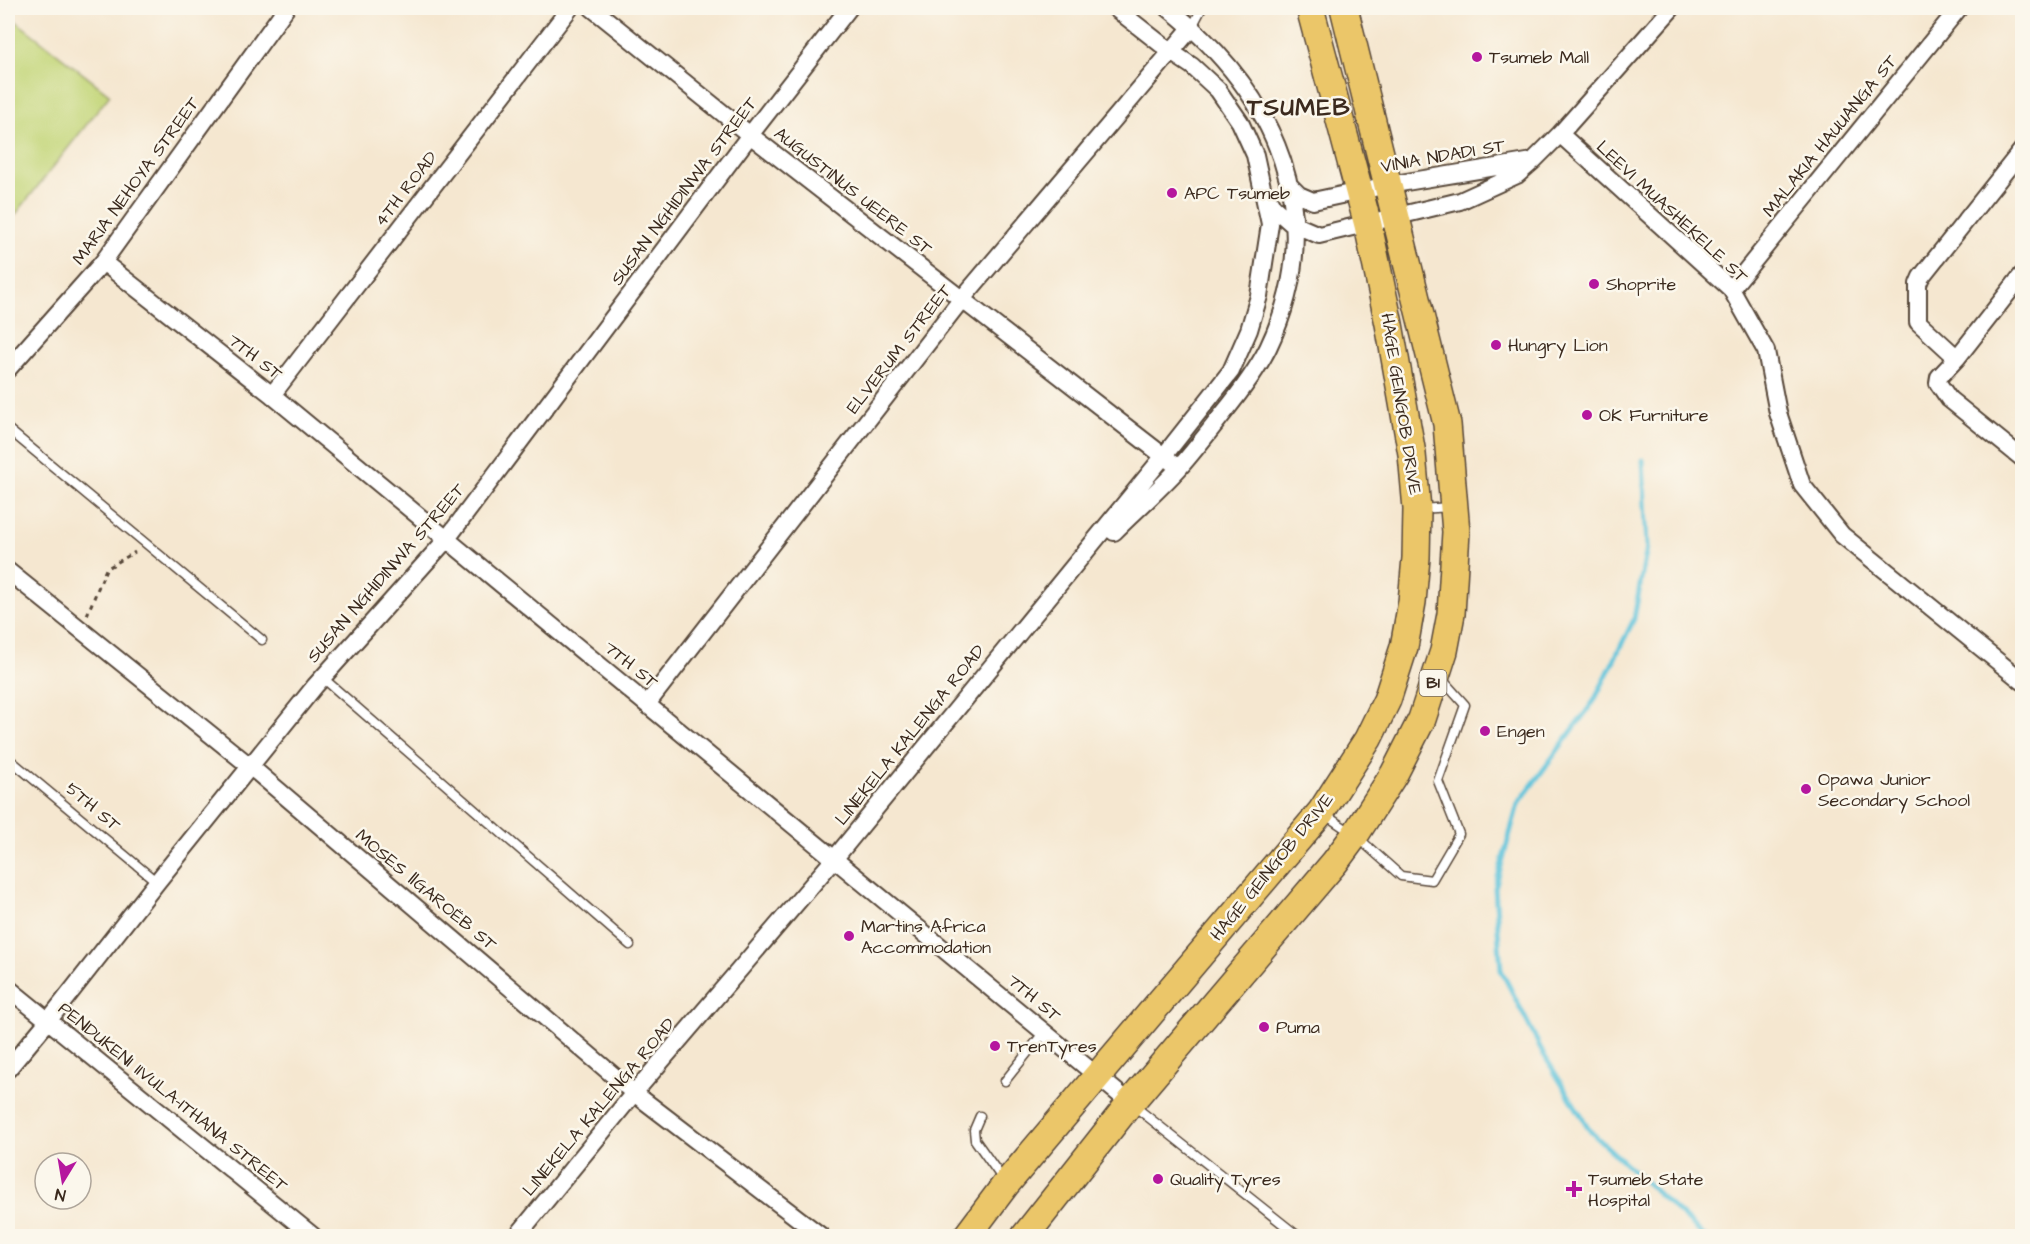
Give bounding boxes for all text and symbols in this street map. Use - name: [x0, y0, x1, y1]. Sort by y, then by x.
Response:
- place label: Tsumeb Mall: [1489, 45, 1589, 70]
- street label: MALAKIA HAUUANGA ST: [1757, 49, 1904, 222]
- marker: Tsumeb Mall: [1470, 50, 1484, 64]
- street label: MARIA NEHOYA STREET: [66, 91, 206, 270]
- street label: SUSAN NGHIDINWA STREET: [605, 91, 764, 290]
- district label: TSUMEB: [1246, 91, 1351, 125]
- street label: AUGUSTINUS UEERE ST: [769, 121, 938, 261]
- street label: VINIA NDADI ST: [1379, 133, 1508, 179]
- street label: LEEVI MUASHEKELE ST: [1591, 135, 1754, 290]
- street label: 4TH ROAD: [369, 146, 444, 232]
- place label: APC Tsumeb: [1184, 181, 1290, 206]
- marker: APC Tsumeb: [1165, 186, 1179, 200]
- place label: Shoprite: [1606, 272, 1677, 297]
- marker: Shoprite: [1587, 277, 1601, 291]
- street label: ELVERUM STREET: [840, 278, 958, 419]
- street label: HAGE GEINGOB DRIVE: [1374, 311, 1428, 497]
- street label: 7TH ST: [222, 328, 288, 387]
- place label: Hungry Lion: [1508, 333, 1608, 359]
- marker: Hungry Lion: [1489, 338, 1503, 352]
- place label: OK Furniture: [1599, 403, 1709, 428]
- marker: OK Furniture: [1580, 408, 1594, 422]
- street label: SUSAN NGHIDINWA STREET: [301, 477, 471, 668]
- street label: 7TH ST: [599, 635, 664, 695]
- street label: LINEKELA KALENGA ROAD: [829, 639, 991, 831]
- road number: B1: [1420, 670, 1446, 696]
- place label: Engen: [1497, 719, 1545, 745]
- marker: Engen: [1478, 724, 1492, 738]
- place label: Opawa Junior Secondary School: [1818, 767, 1970, 814]
- street label: 5TH ST: [60, 777, 126, 838]
- marker: Opawa Junior Secondary School: [1799, 782, 1813, 796]
- street label: HAGE GEINGOB DRIVE: [1205, 788, 1340, 946]
- street label: MOSES ǁGAROËB ST: [350, 823, 503, 957]
- place label: Martins Africa Accommodation: [861, 914, 991, 960]
- marker: Martins Africa Accommodation: [842, 929, 856, 943]
- street label: 7TH ST: [1002, 968, 1067, 1028]
- street label: PENDUKENI IIVULA-ITHANA STREET: [54, 998, 292, 1196]
- street label: LINEKELA KALENGA ROAD: [517, 1012, 681, 1202]
- place label: Puma: [1276, 1015, 1320, 1040]
- marker: Puma: [1257, 1020, 1271, 1034]
- place label: TrenTyres: [1007, 1034, 1097, 1060]
- marker: TrenTyres: [988, 1039, 1002, 1053]
- north arrow: [33, 1151, 93, 1211]
- place label: Quality Tyres: [1170, 1167, 1281, 1193]
- place label: Tsumeb State Hospital: [1588, 1167, 1704, 1213]
- marker: Quality Tyres: [1151, 1172, 1165, 1186]
- marker: Tsumeb State Hospital: [1565, 1180, 1583, 1198]

